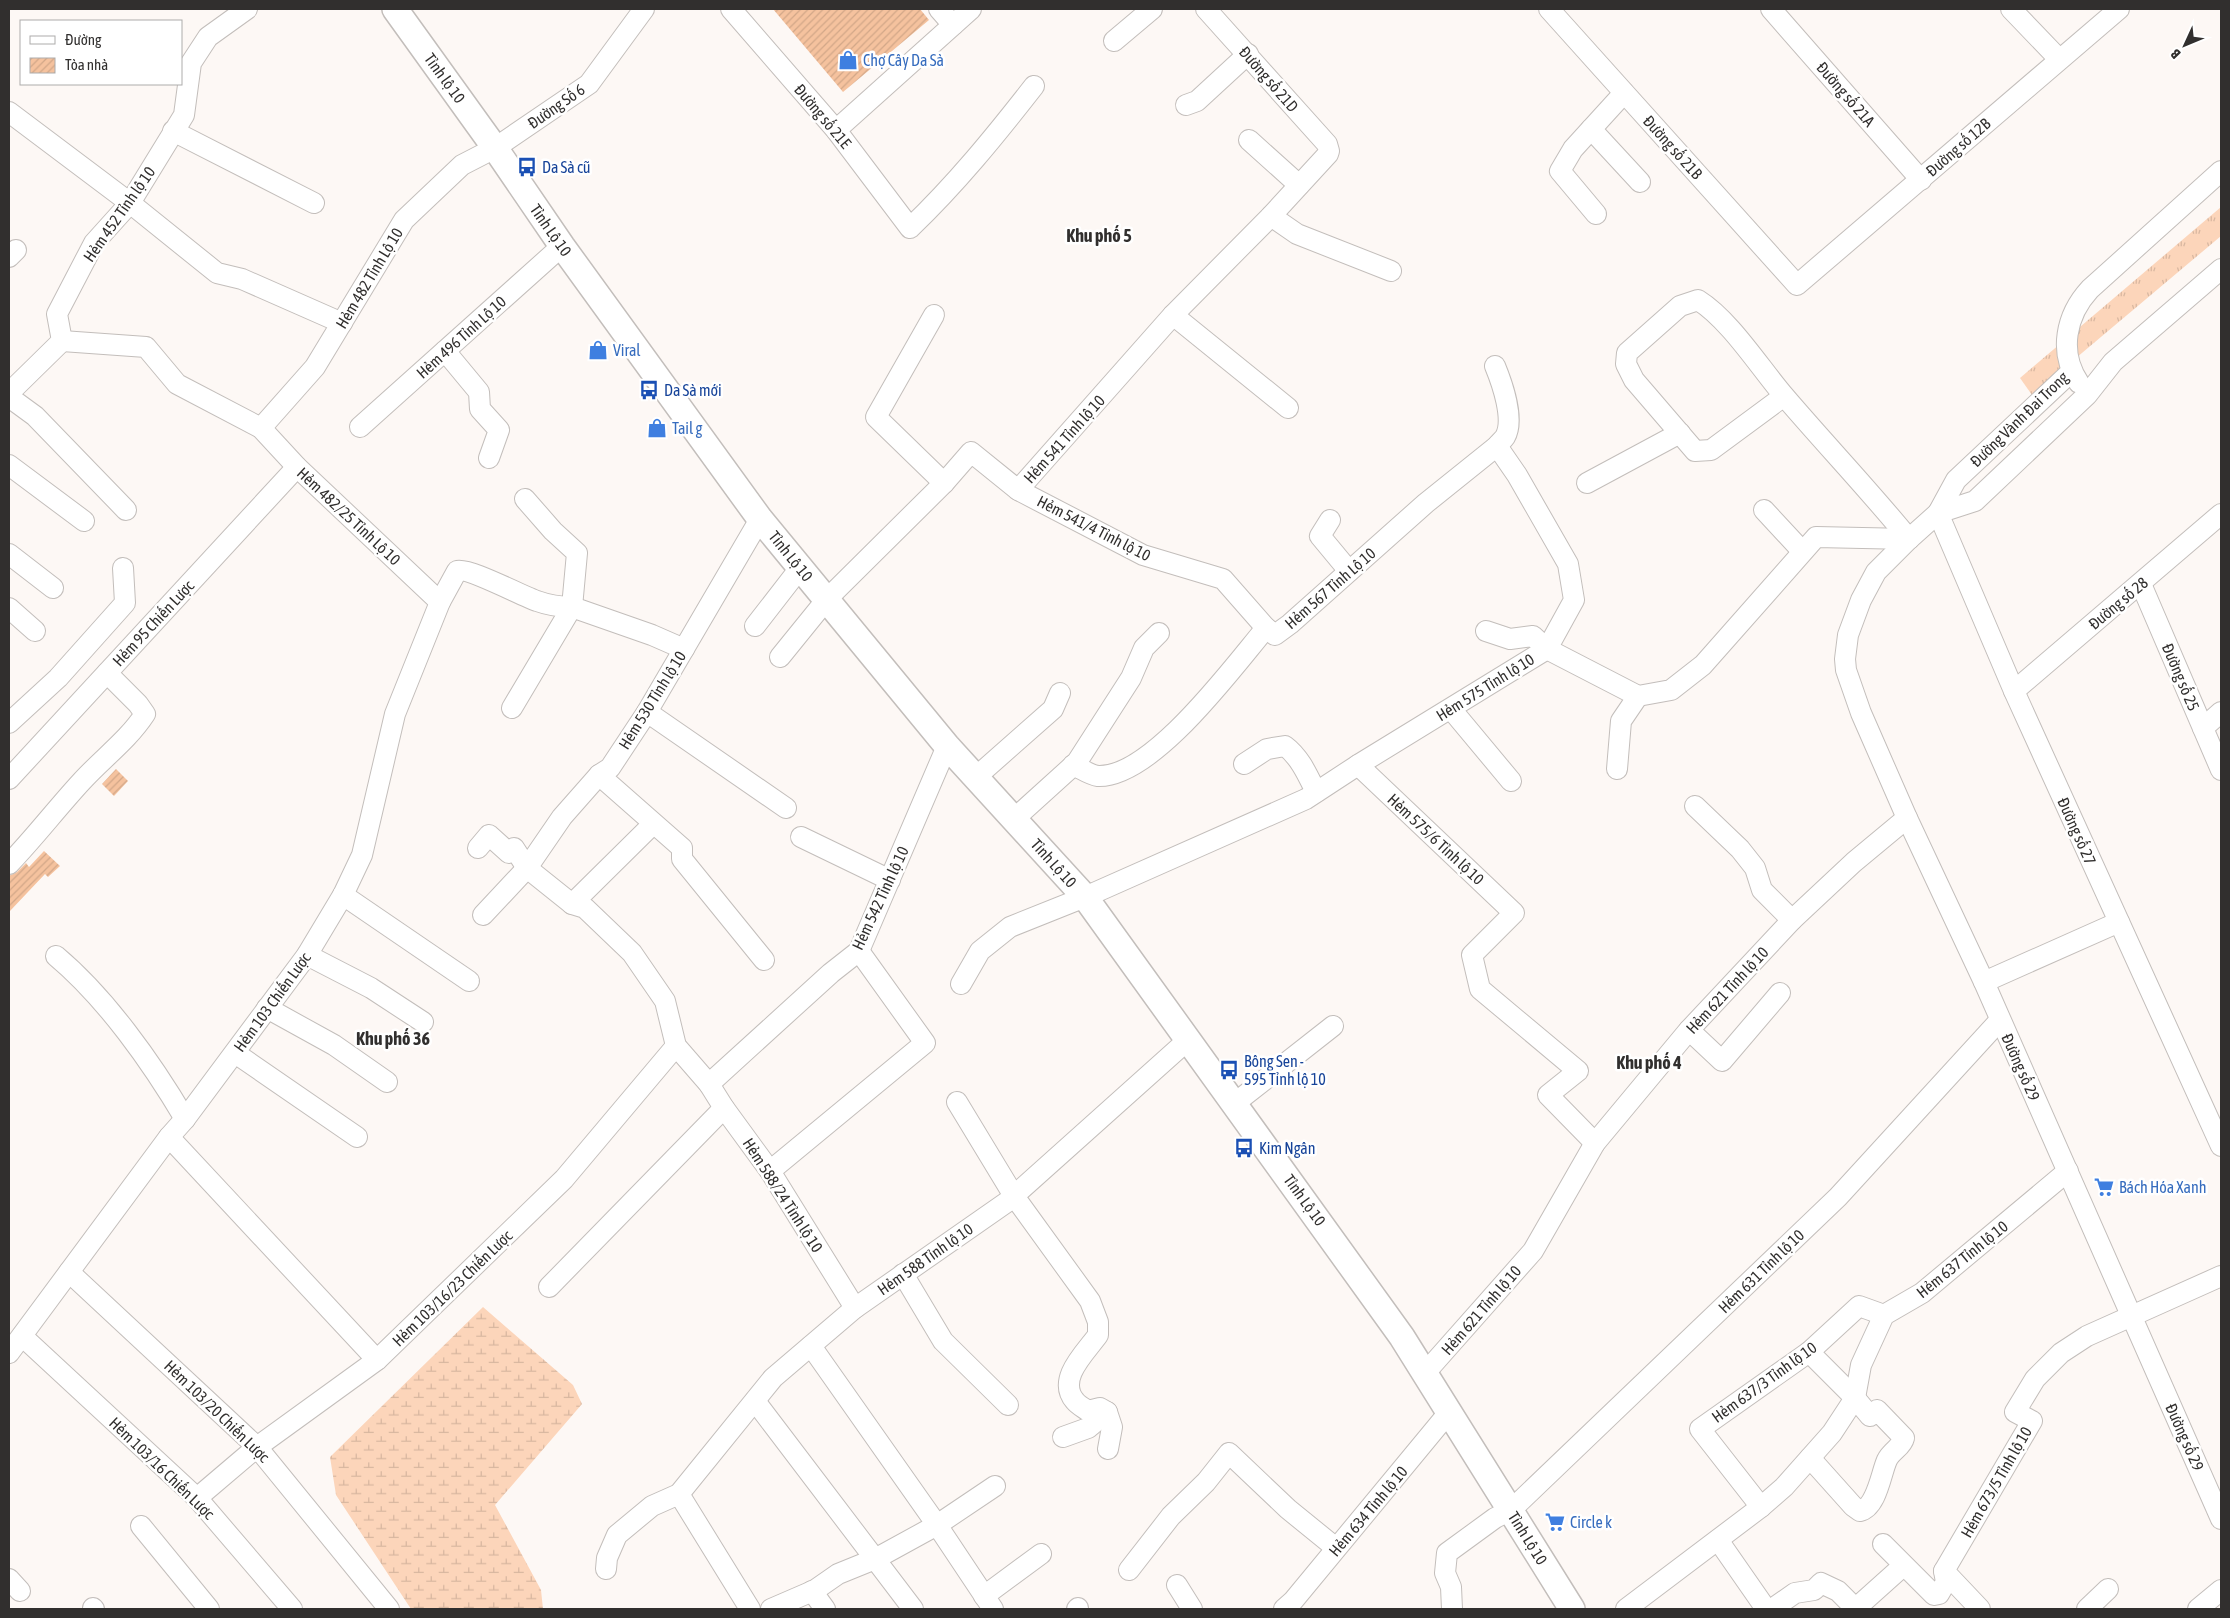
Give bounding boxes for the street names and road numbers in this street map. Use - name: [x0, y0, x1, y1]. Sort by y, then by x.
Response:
- street label: Đường số 21D: [1235, 42, 1303, 116]
- street label: Tỉnh lộ 10: [421, 50, 469, 106]
- street label: Đường số 21A: [1812, 58, 1880, 131]
- street label: Đường Số 6: [524, 79, 588, 133]
- street label: Đường số 21E: [790, 80, 856, 153]
- street label: Đường số 21B: [1639, 111, 1707, 183]
- street label: Đường số 12B: [1922, 113, 1995, 180]
- street label: Hẻm 452 Tỉnh lộ 10: [80, 163, 158, 265]
- street label: Tỉnh Lộ 10: [527, 201, 575, 259]
- street label: Hẻm 482 Tỉnh Lộ 10: [332, 224, 406, 332]
- street label: Hẻm 496 Tỉnh Lộ 10: [413, 292, 509, 382]
- street label: Đường Vành Đai Trong: [1966, 368, 2072, 471]
- street label: Hẻm 541 Tỉnh lộ 10: [1020, 391, 1108, 487]
- street label: Hẻm 482/25 Tỉnh Lộ 10: [294, 464, 404, 568]
- street label: Hẻm 541/4 Tỉnh lộ 10: [1034, 492, 1154, 564]
- street label: Tỉnh Lộ 10: [765, 527, 817, 585]
- street label: Hẻm 567 Tỉnh Lộ 10: [1281, 544, 1379, 632]
- street label: Đường số 28: [2084, 572, 2152, 634]
- street label: Hẻm 95 Chiến Lược: [108, 576, 197, 670]
- street label: Đường số 25: [2158, 640, 2204, 714]
- street label: Hẻm 530 Tỉnh lộ 10: [615, 648, 689, 752]
- street label: Hẻm 575 Tỉnh lộ 10: [1433, 650, 1537, 724]
- street label: Hẻm 575/6 Tỉnh lộ 10: [1384, 790, 1488, 888]
- street label: Đường số 27: [2053, 794, 2101, 868]
- street label: Tỉnh Lộ 10: [1028, 835, 1080, 891]
- street label: Hẻm 542 Tỉnh lộ 10: [848, 843, 912, 953]
- street label: Hẻm 621 Tỉnh lộ 10: [1682, 943, 1772, 1037]
- street label: Hẻm 103 Chiến Lược: [229, 948, 314, 1055]
- street label: Đường số 29: [1997, 1030, 2045, 1104]
- street label: Hẻm 588/24 Tỉnh lộ 10: [739, 1135, 827, 1255]
- street label: Tỉnh Lộ 10: [1280, 1171, 1330, 1229]
- street label: Hẻm 637 Tỉnh lộ 10: [1913, 1217, 2011, 1301]
- street label: Hẻm 588 Tỉnh lộ 10: [874, 1220, 976, 1298]
- street label: Hẻm 103/16/23 Chiến Lược: [388, 1225, 516, 1350]
- street label: Hẻm 631 Tỉnh lộ 10: [1714, 1226, 1808, 1316]
- street label: Hẻm 621 Tỉnh lộ 10: [1437, 1262, 1525, 1358]
- street label: Hẻm 637/3 Tỉnh lộ 10: [1708, 1338, 1820, 1426]
- street label: Hẻm 103/20 Chiến Lược: [161, 1356, 274, 1466]
- street label: Đường số 29: [2161, 1400, 2209, 1474]
- street label: Hẻm 103/16 Chiến Lược: [106, 1413, 219, 1523]
- street label: Hẻm 673/5 Tỉnh lộ 10: [1957, 1423, 2035, 1541]
- street label: Hẻm 634 Tỉnh lộ 10: [1325, 1462, 1411, 1560]
- street label: Tỉnh Lộ 10: [1505, 1508, 1551, 1568]

